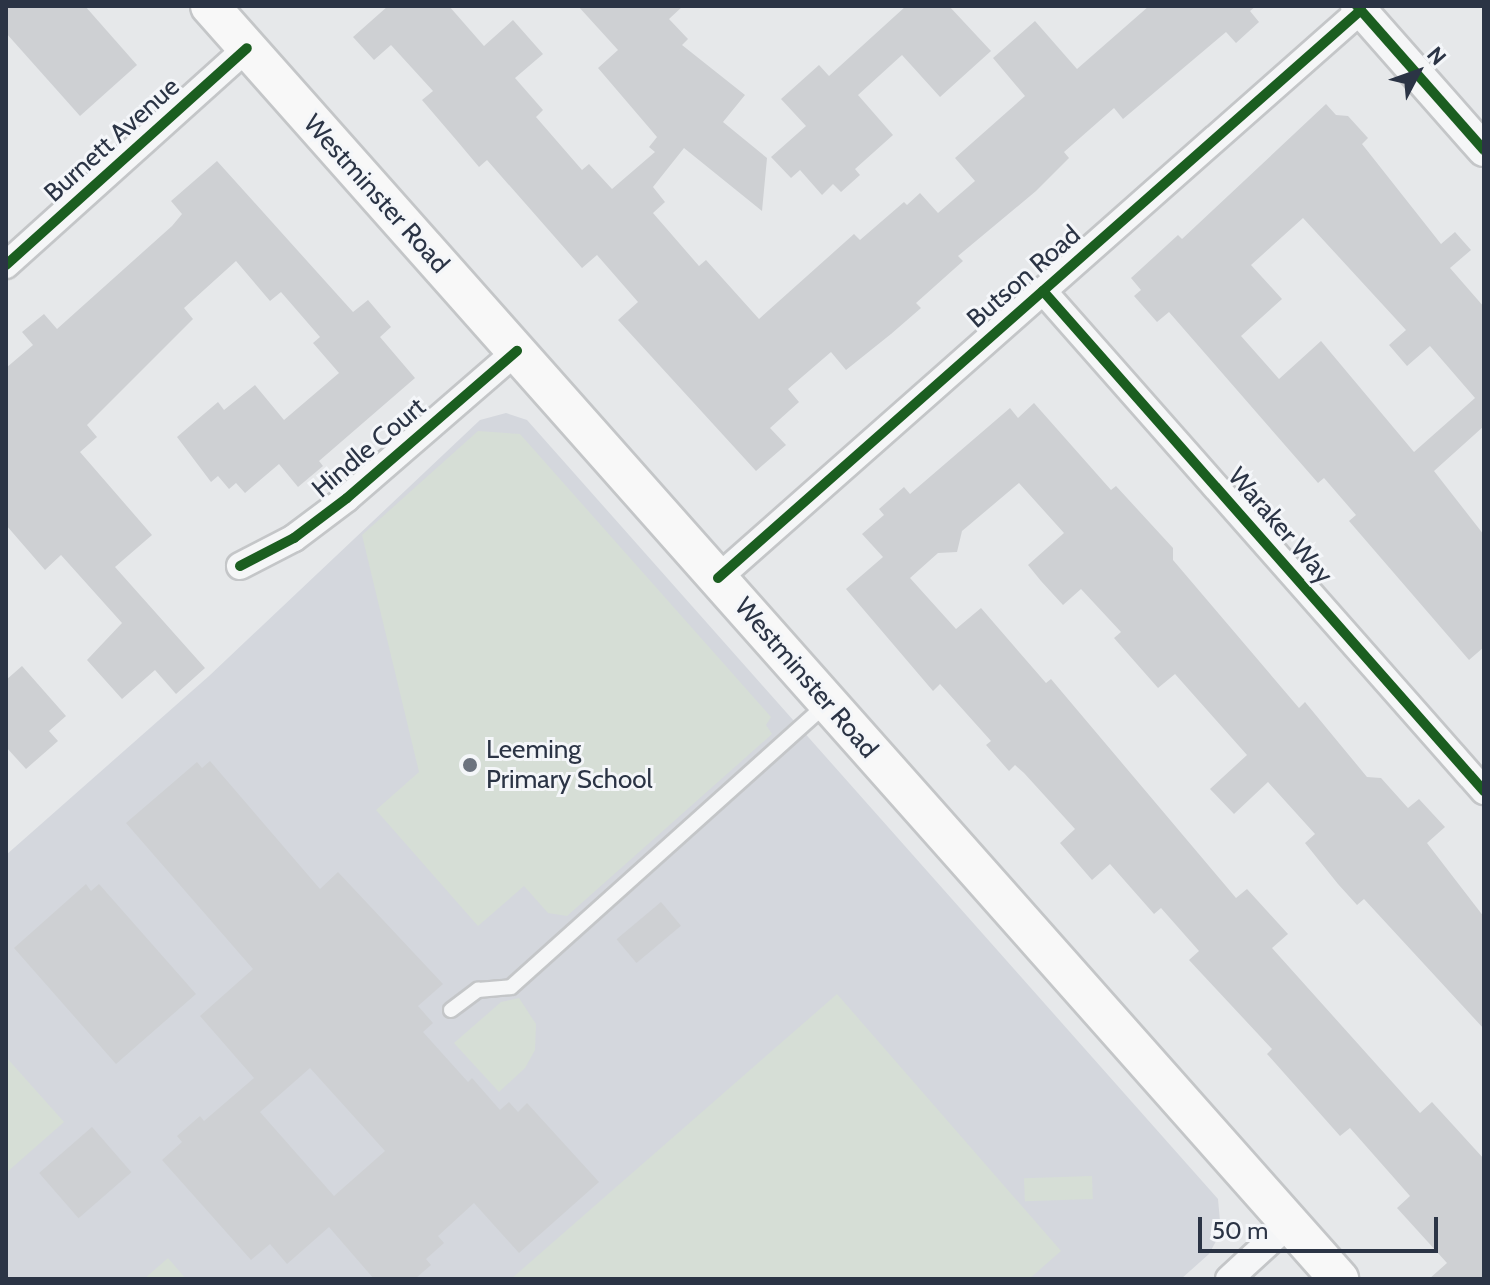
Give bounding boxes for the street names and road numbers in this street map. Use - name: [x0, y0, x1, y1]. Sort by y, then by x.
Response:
- street label: Burnett Avenue: [38, 71, 186, 209]
- street label: Westminster Road: [297, 108, 455, 280]
- street label: Butson Road: [961, 219, 1087, 335]
- street label: Hindle Court: [306, 392, 432, 504]
- street label: Waraker Way: [1221, 462, 1339, 590]
- street label: Westminster Road: [728, 591, 884, 765]

